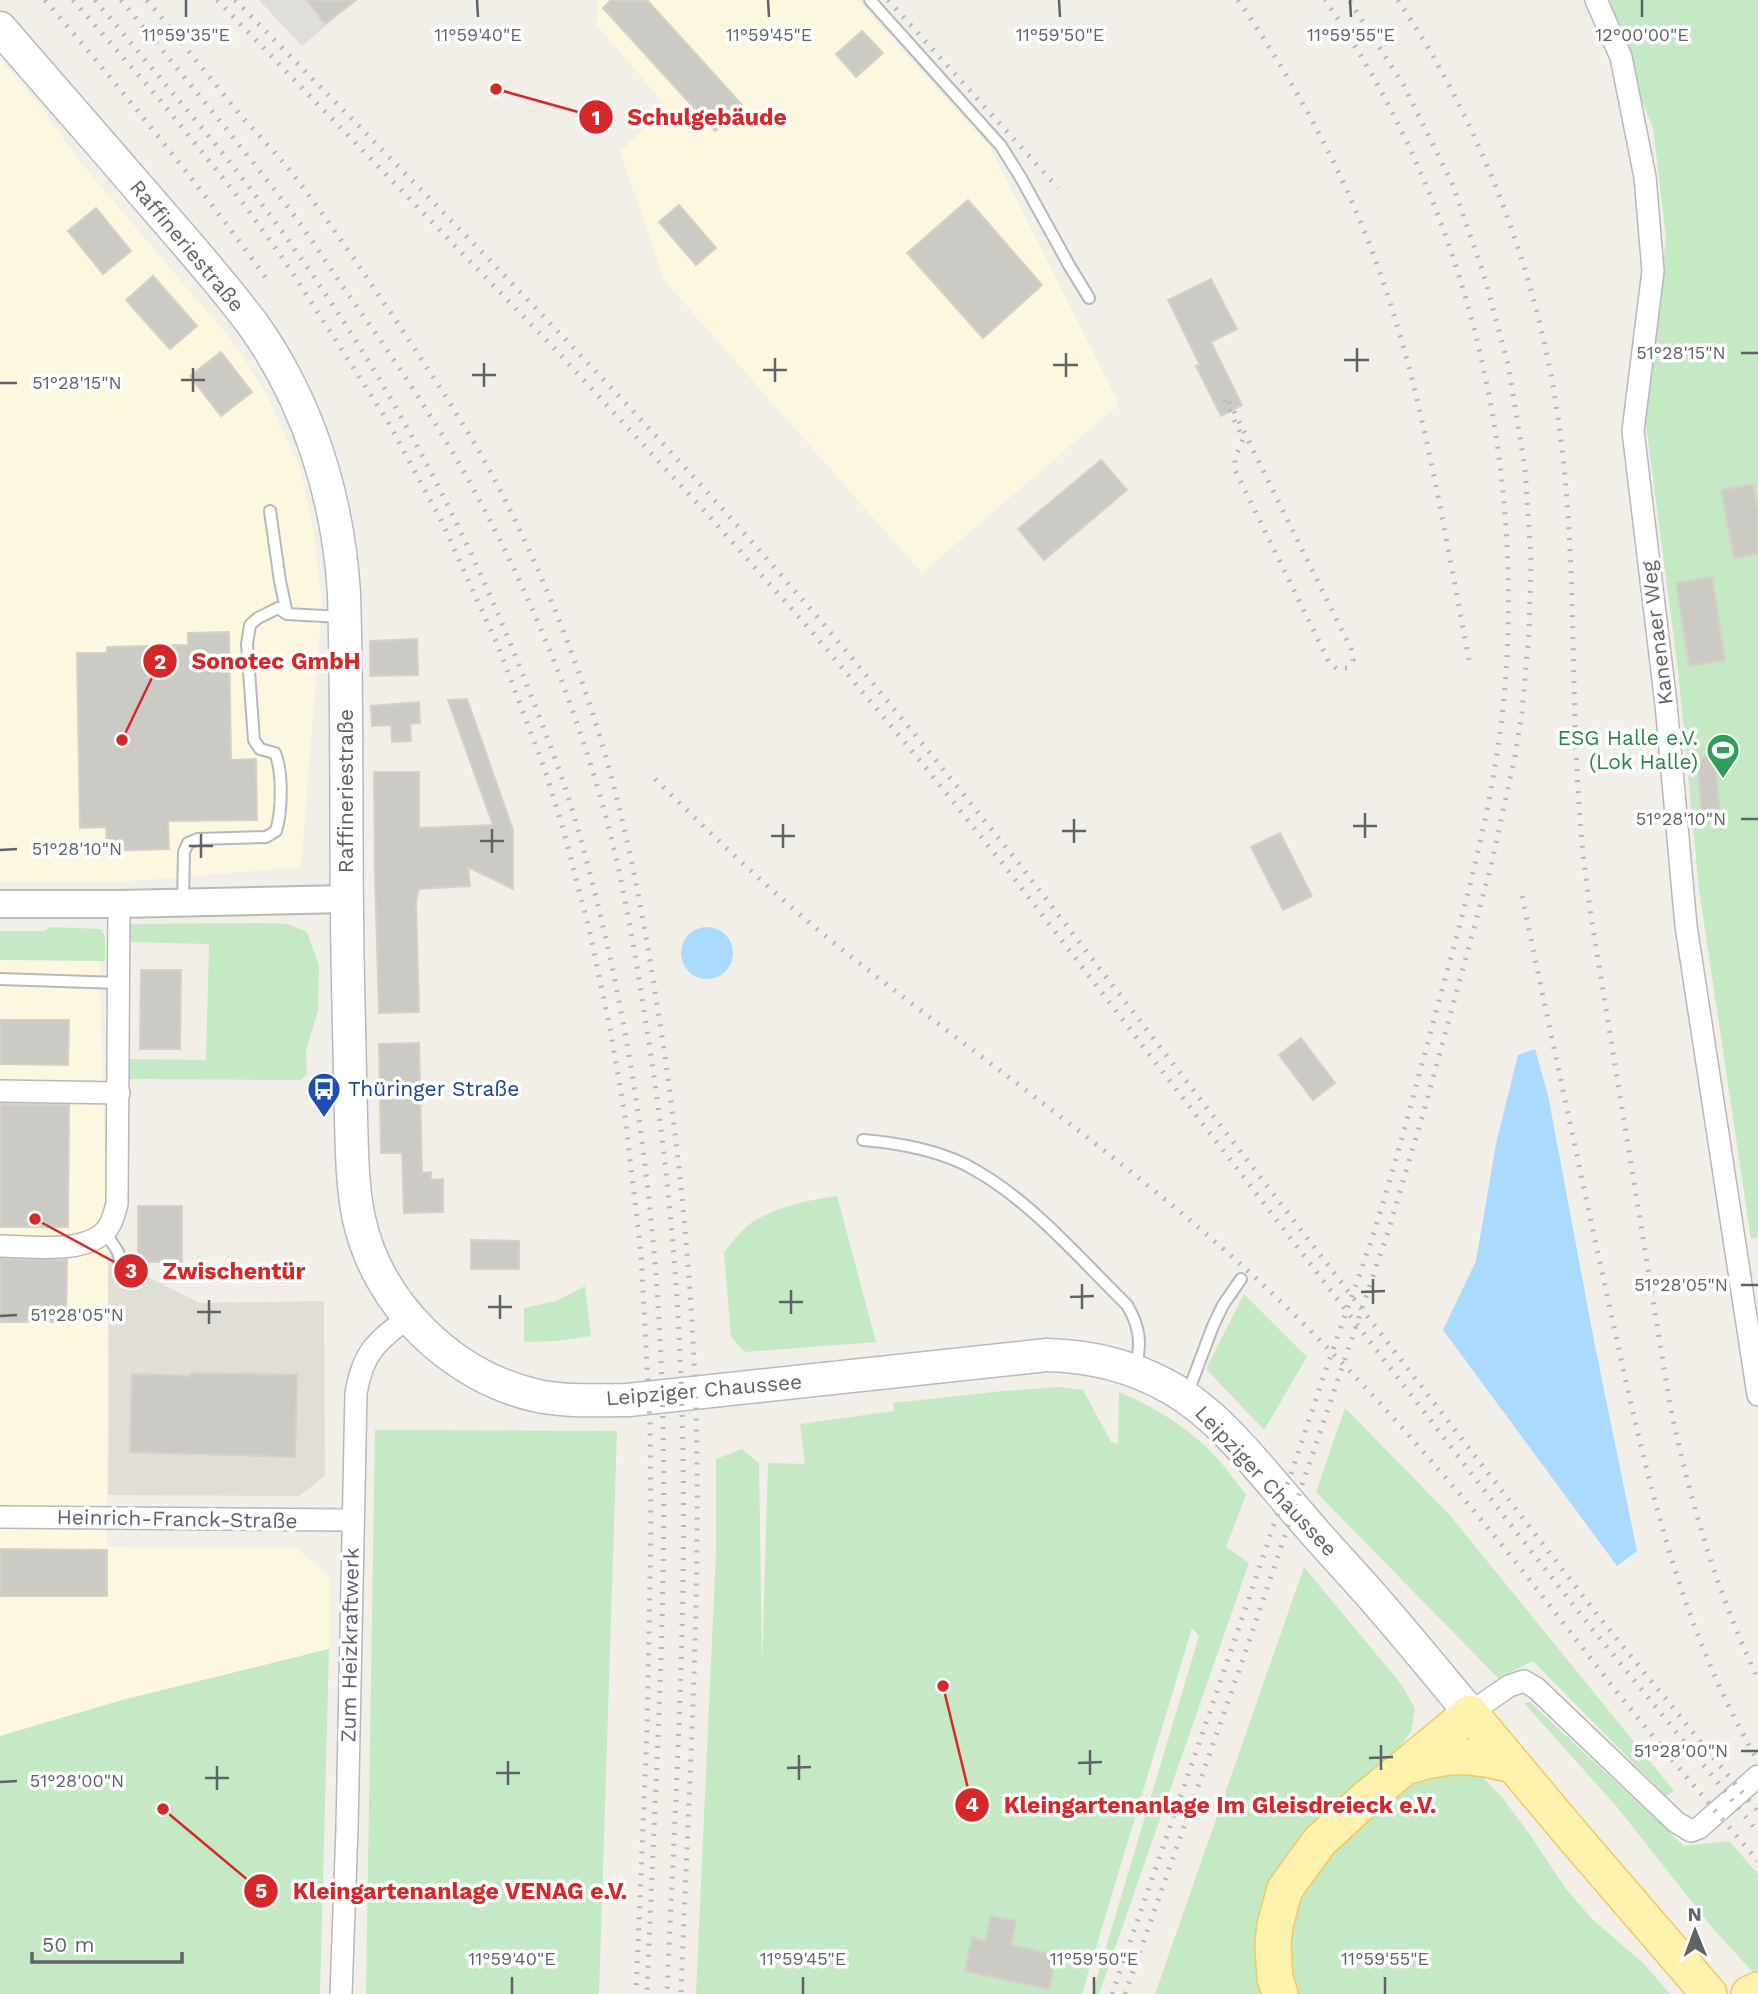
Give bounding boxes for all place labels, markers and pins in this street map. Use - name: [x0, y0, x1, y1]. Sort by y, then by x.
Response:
- callout: Schulgebäude: [579, 95, 801, 139]
- callout: Sonotec GmbH: [143, 639, 375, 683]
- place label: ESG Halle e.V. (Lok Halle): [1557, 725, 1698, 774]
- sports icon: ESG Halle e.V. (Lok Halle): [1704, 731, 1742, 780]
- bus stop icon: Thüringer Straße: [305, 1070, 343, 1119]
- place label: Thüringer Straße: [348, 1076, 519, 1101]
- callout: Zwischentür: [113, 1249, 319, 1293]
- callout: Kleingartenanlage Im Gleisdreieck e.V.: [954, 1783, 1450, 1827]
- callout: Kleingartenanlage VENAG e.V.: [243, 1869, 642, 1913]

